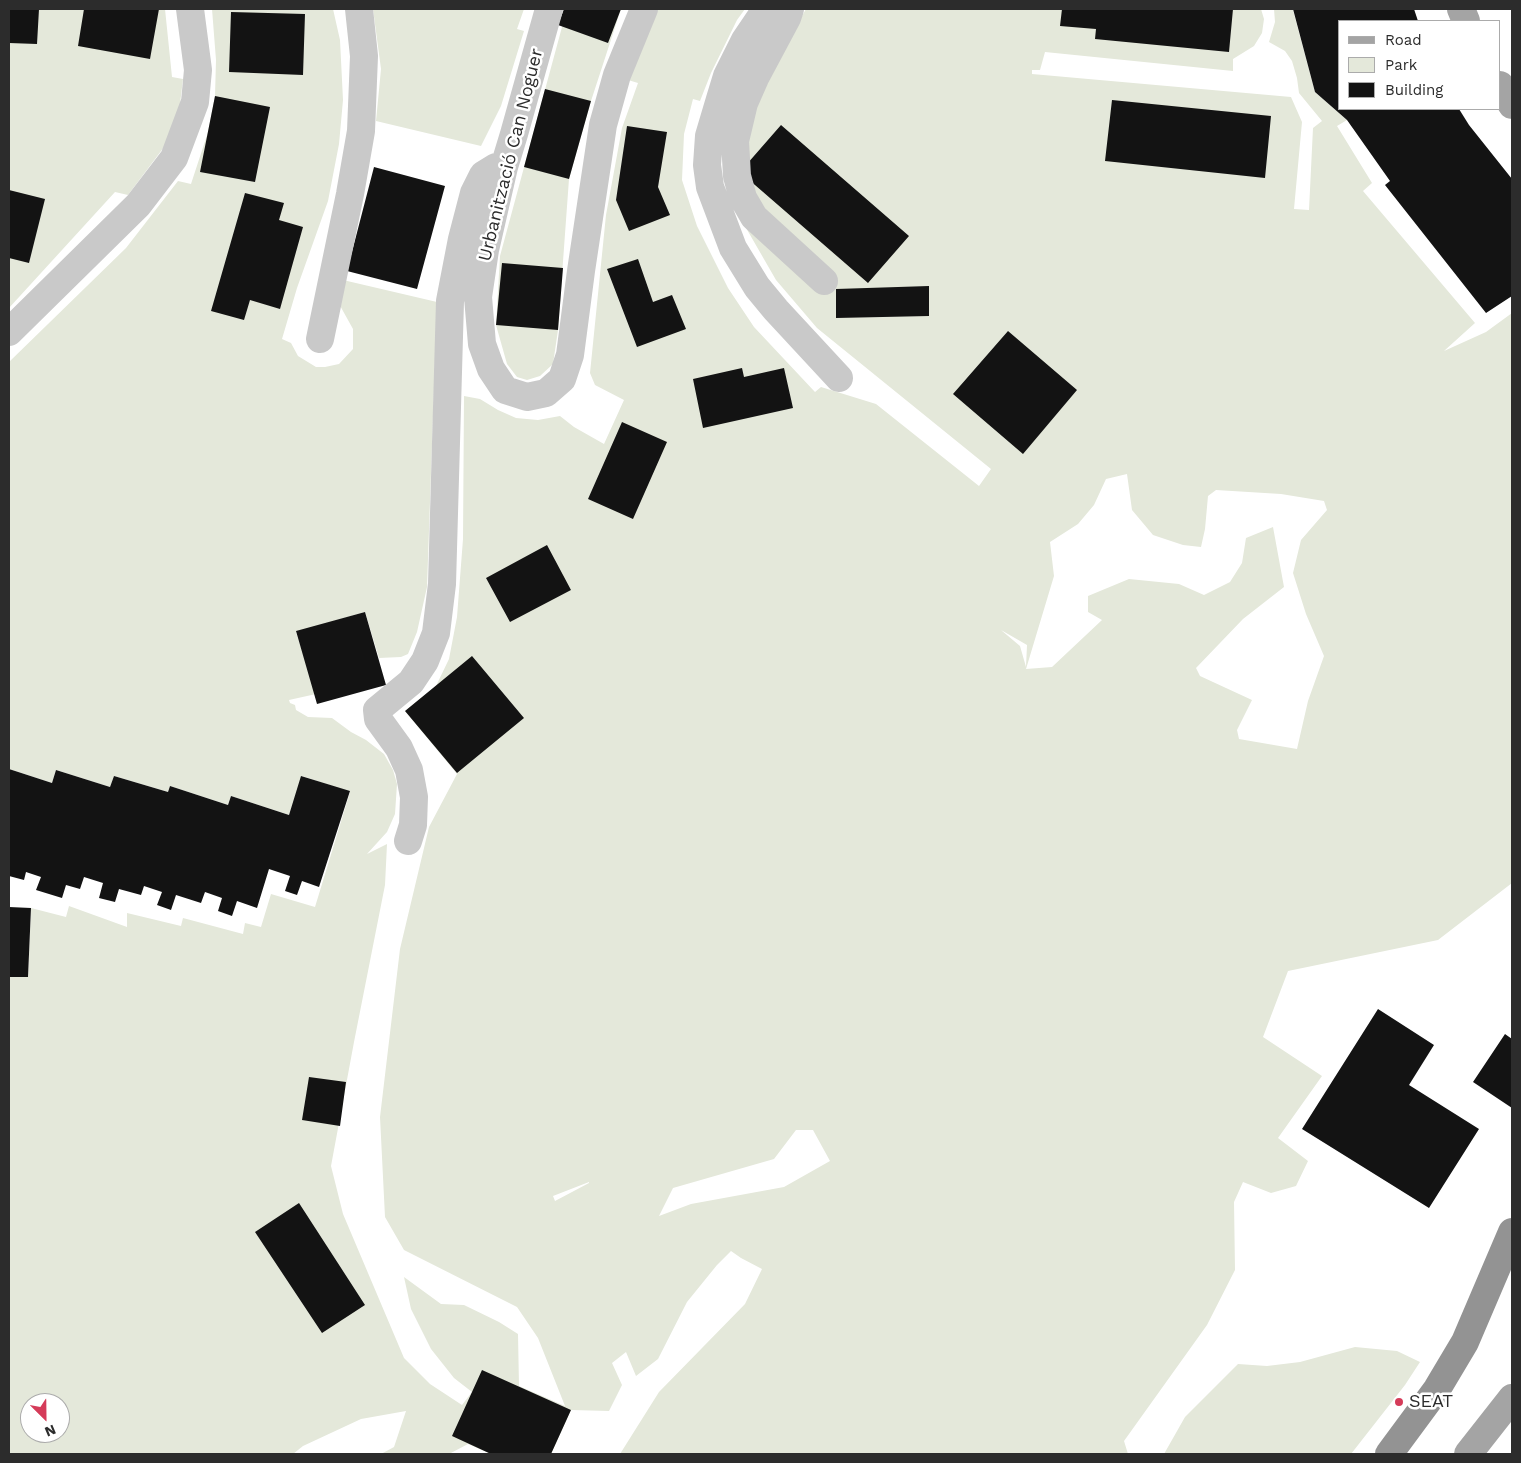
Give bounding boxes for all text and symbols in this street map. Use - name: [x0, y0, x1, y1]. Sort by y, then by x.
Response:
- legend: [1338, 20, 1501, 110]
- text: Road: [1385, 31, 1422, 49]
- street label: Urbanització Can Noguer: [474, 46, 548, 264]
- text: Park: [1385, 56, 1417, 74]
- text: Building: [1385, 81, 1443, 99]
- place label: SEAT: [1409, 1391, 1453, 1413]
- north arrow: [20, 1393, 70, 1443]
- marker: SEAT: [1393, 1396, 1405, 1408]
- text: N: [43, 1421, 58, 1440]

